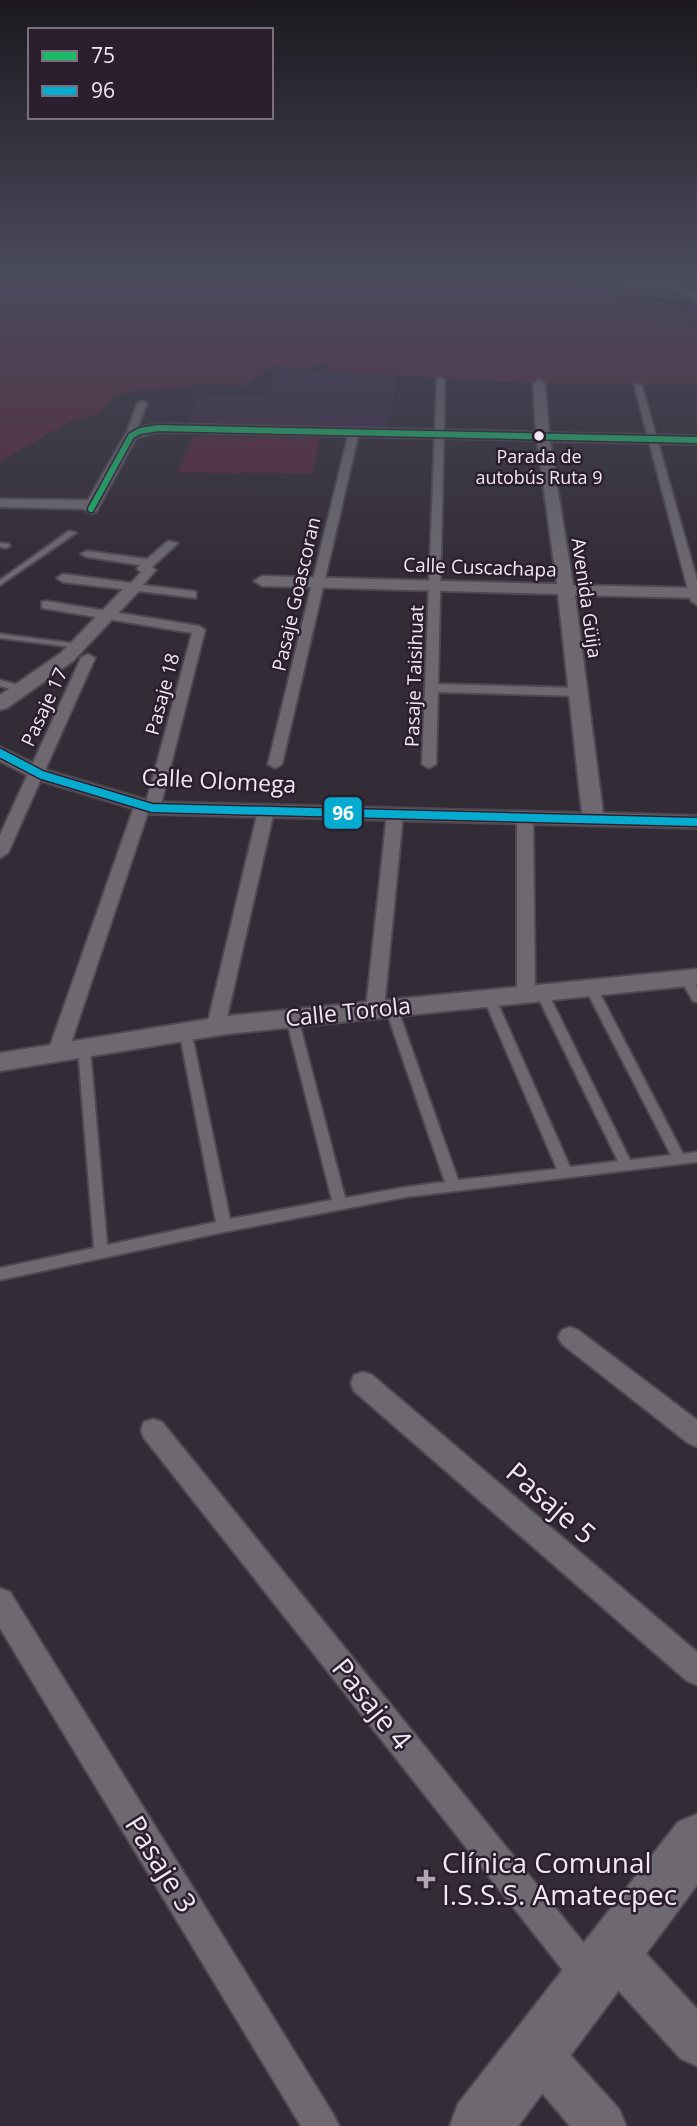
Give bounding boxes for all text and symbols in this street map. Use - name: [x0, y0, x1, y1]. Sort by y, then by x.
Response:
- legend: [28, 28, 273, 119]
- text: 75: [91, 41, 115, 69]
- text: 96: [91, 76, 115, 104]
- marker: Parada de autobús Ruta 9: [532, 429, 546, 443]
- place label: Parada de autobús Ruta 9: [475, 444, 603, 489]
- street label: Pasaje Goascoran: [266, 514, 326, 674]
- street label: Avenida Güija: [566, 536, 608, 660]
- street label: Calle Cuscachapa: [403, 551, 557, 583]
- street label: Pasaje Taisihuat: [399, 604, 429, 748]
- street label: Pasaje 18: [139, 650, 185, 738]
- street label: Pasaje 17: [15, 664, 73, 750]
- street label: Calle Olomega: [141, 760, 297, 800]
- line badge: 96: [323, 796, 363, 830]
- text: 96: [332, 800, 354, 826]
- street label: Calle Torola: [284, 989, 412, 1034]
- street label: Pasaje 5: [499, 1453, 605, 1552]
- street label: Pasaje 4: [324, 1650, 421, 1757]
- street label: Pasaje 3: [117, 1808, 206, 1919]
- place label: Clínica Comunal I.S.S.S. Amatecpec: [442, 1843, 677, 1913]
- marker: Clínica Comunal I.S.S.S. Amatecpec: [416, 1869, 436, 1889]

